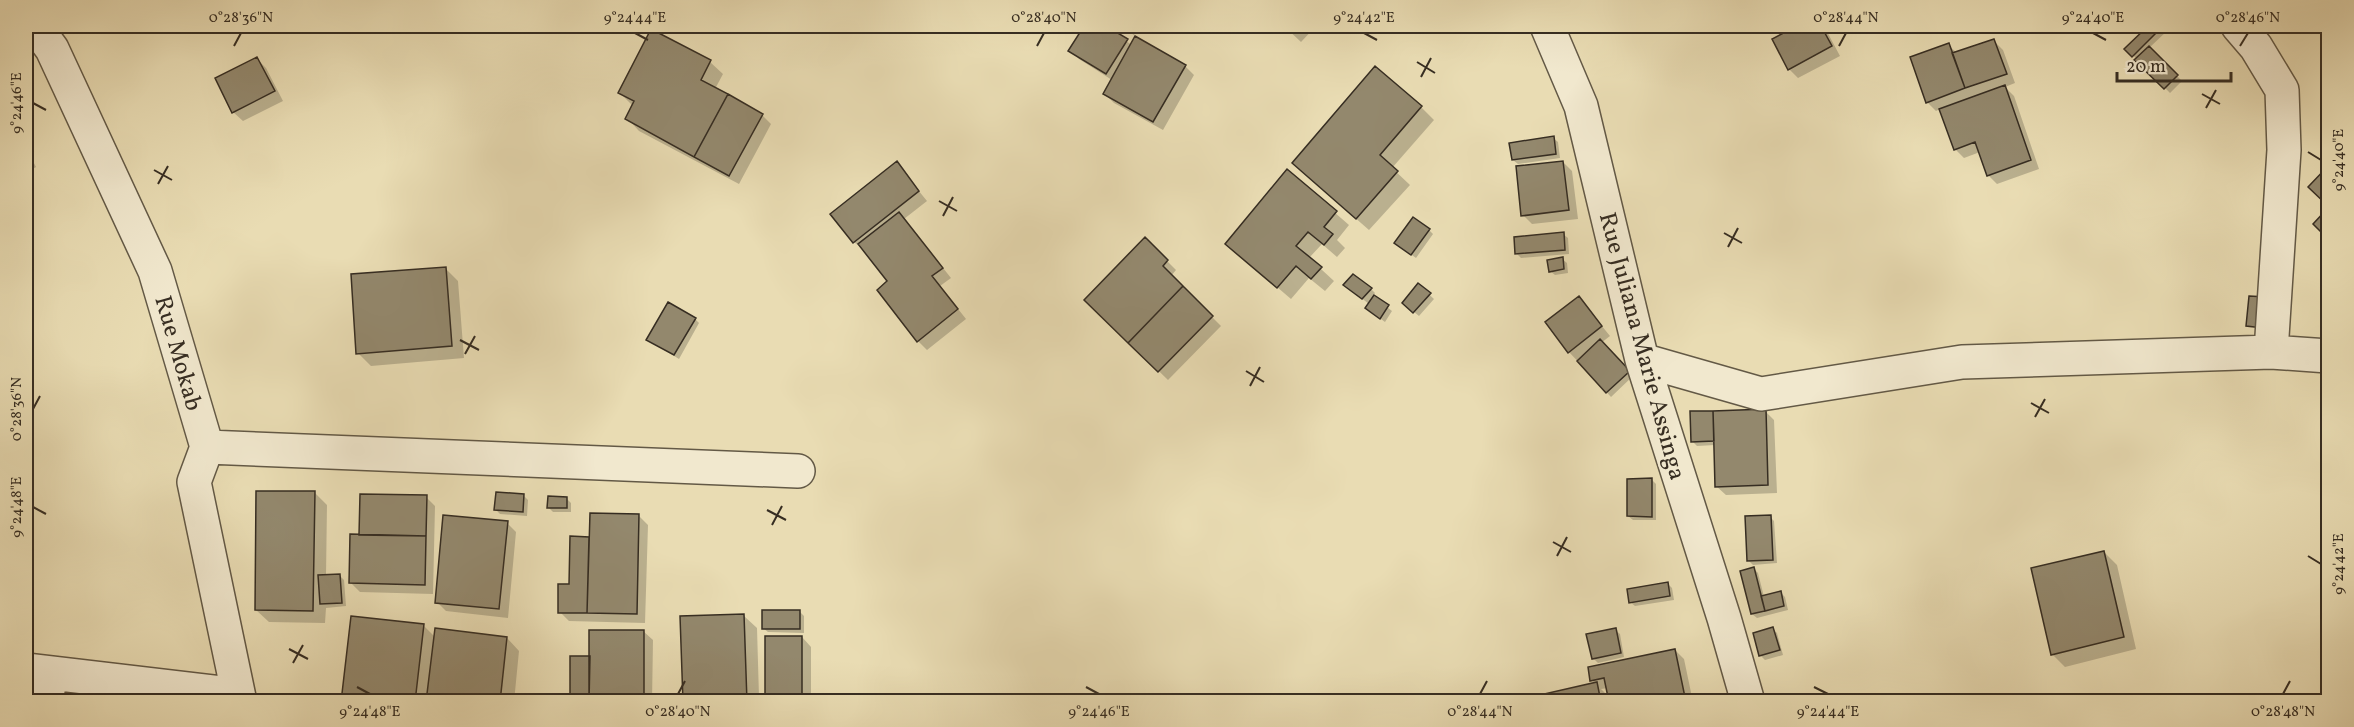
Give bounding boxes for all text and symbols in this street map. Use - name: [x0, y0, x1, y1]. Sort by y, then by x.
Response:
- text: 0°28'36"N: [209, 8, 273, 29]
- text: 9°24'44"E: [604, 8, 666, 29]
- text: 0°28'40"N: [1011, 8, 1077, 29]
- text: 9°24'42"E: [1333, 8, 1395, 29]
- text: 0°28'44"N: [1813, 8, 1879, 29]
- text: 9°24'40"E: [2062, 8, 2124, 29]
- text: 0°28'46"N: [2216, 8, 2280, 29]
- scale bar: [2117, 45, 2231, 83]
- text: 20 m: [2126, 55, 2166, 80]
- text: 9°24'46"E: [7, 72, 28, 134]
- text: 9°24'40"E: [2329, 129, 2350, 191]
- street label: Rue Juliana Marie Assinga: [1589, 209, 1693, 484]
- street label: Rue Mokab: [144, 292, 210, 415]
- text: 0°28'36"N: [7, 377, 28, 441]
- text: 9°24'48"E: [7, 476, 28, 538]
- text: 9°24'42"E: [2329, 533, 2350, 595]
- text: 9°24'48"E: [339, 702, 401, 723]
- text: 0°28'40"N: [645, 702, 711, 723]
- text: 9°24'46"E: [1068, 702, 1130, 723]
- text: 0°28'44"N: [1447, 702, 1513, 723]
- text: 9°24'44"E: [1797, 702, 1859, 723]
- text: 0°28'48"N: [2251, 702, 2315, 723]

